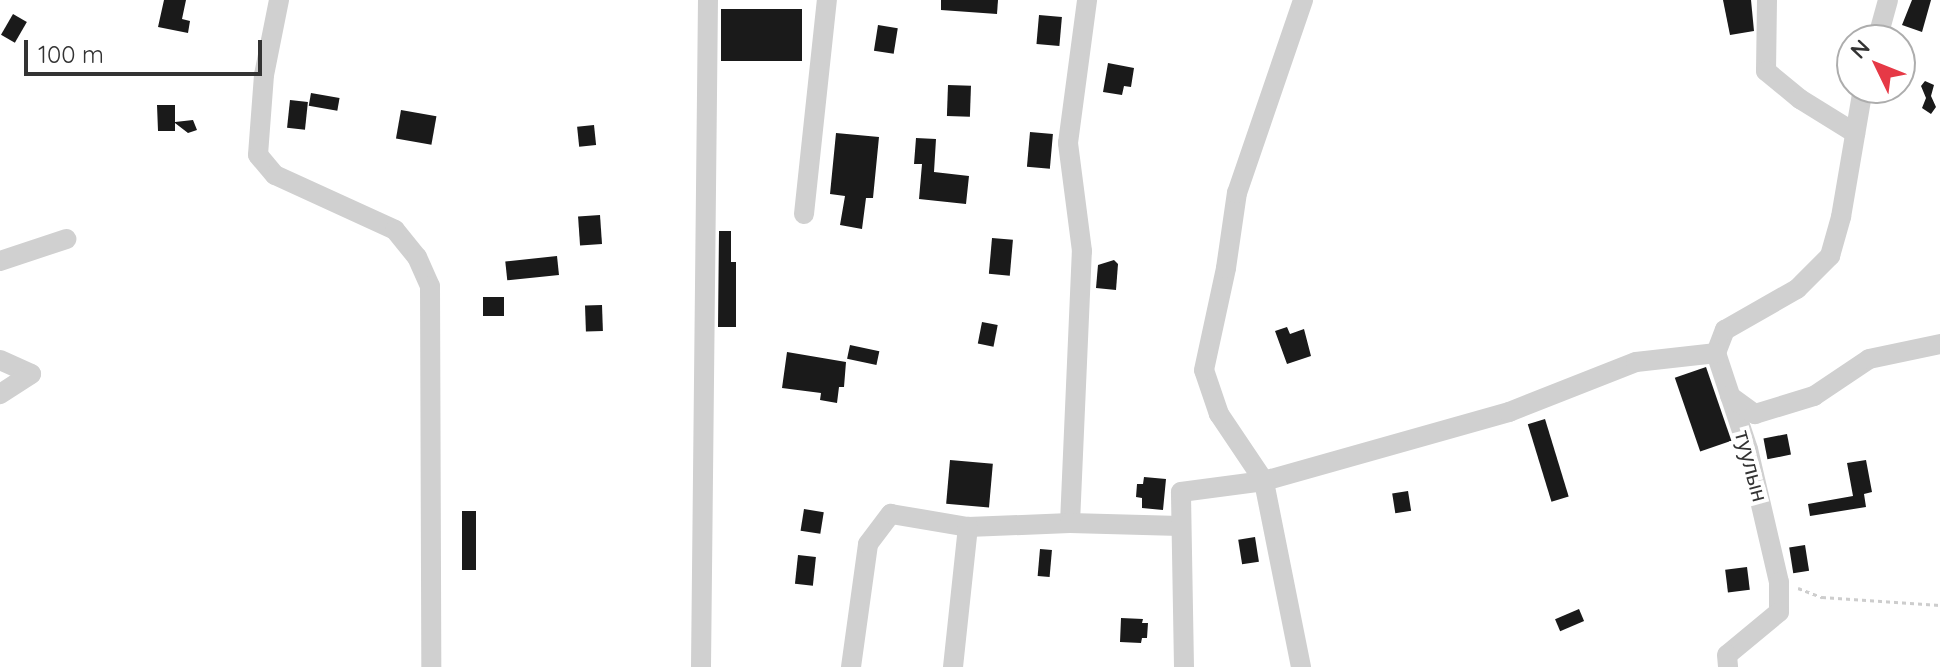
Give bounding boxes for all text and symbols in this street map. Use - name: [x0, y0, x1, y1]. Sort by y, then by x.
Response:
- scale bar: [28, 24, 266, 74]
- north arrow: [1836, 24, 1916, 104]
- text: N: [1844, 34, 1876, 64]
- text: 100 m: [38, 39, 104, 69]
- street label: туулын: [1729, 428, 1773, 504]

